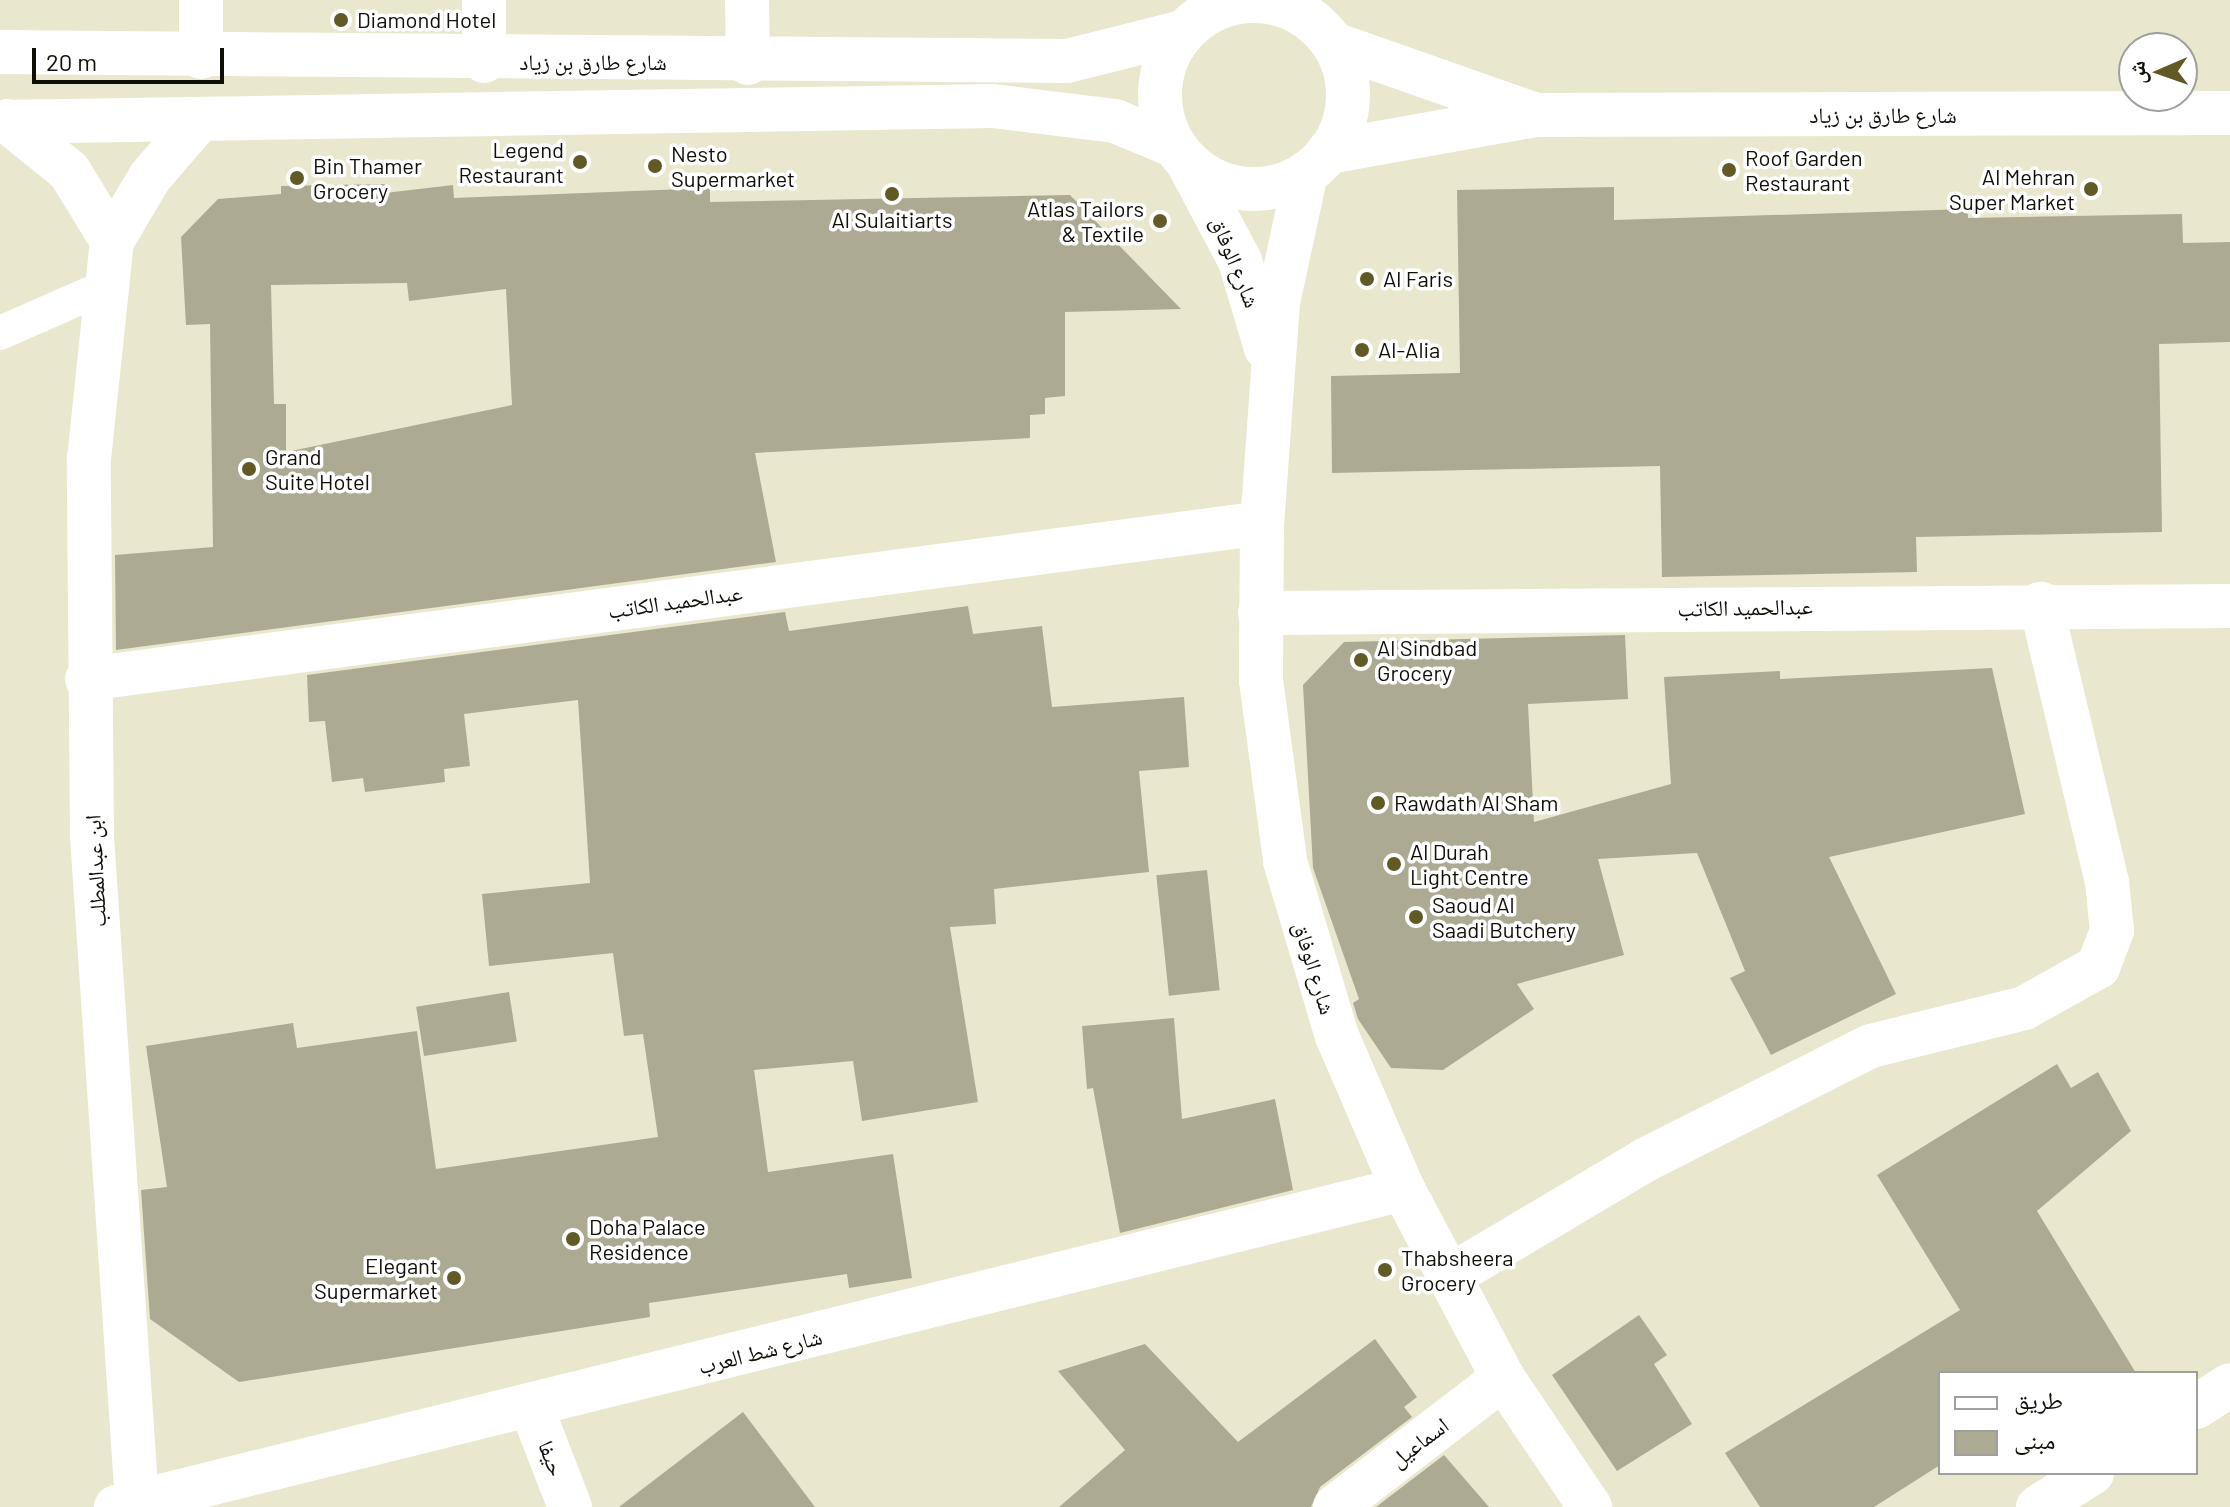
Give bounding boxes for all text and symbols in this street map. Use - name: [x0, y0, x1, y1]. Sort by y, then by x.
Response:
- place label: Diamond Hotel: [357, 7, 496, 33]
- marker: Diamond Hotel: [332, 11, 350, 29]
- scale bar: [36, 32, 228, 82]
- north arrow: [2118, 32, 2198, 112]
- text: 20 m: [46, 47, 97, 76]
- street label: شارع طارق بن زياد: [519, 49, 667, 75]
- text: ش: [2123, 61, 2149, 85]
- street label: شارع طارق بن زياد: [1809, 102, 1957, 128]
- place label: Legend Restaurant: [458, 136, 564, 188]
- place label: Nesto Supermarket: [671, 140, 795, 192]
- place label: Roof Garden Restaurant: [1745, 144, 1863, 196]
- place label: Bin Thamer Grocery: [313, 152, 422, 204]
- marker: Legend Restaurant: [571, 153, 589, 171]
- marker: Nesto Supermarket: [646, 157, 664, 175]
- marker: Roof Garden Restaurant: [1720, 161, 1738, 179]
- place label: Al Mehran Super Market: [1949, 163, 2075, 214]
- marker: Bin Thamer Grocery: [288, 169, 306, 187]
- marker: Al Mehran Super Market: [2082, 180, 2100, 198]
- marker: Al Sulaitiarts: [883, 185, 901, 203]
- place label: Atlas Tailors & Textile: [1027, 195, 1144, 246]
- place label: Al Sulaitiarts: [831, 207, 953, 233]
- marker: Atlas Tailors & Textile: [1151, 212, 1169, 230]
- street label: شارع الوفاق: [1206, 213, 1266, 311]
- place label: Al Faris: [1383, 266, 1453, 292]
- marker: Al Faris: [1358, 270, 1376, 288]
- place label: Al-Alia: [1378, 337, 1440, 363]
- marker: Al-Alia: [1353, 341, 1371, 359]
- place label: Grand Suite Hotel: [265, 443, 370, 494]
- marker: Grand Suite Hotel: [240, 460, 258, 478]
- street label: عبدالحميد الكاتب: [606, 579, 744, 623]
- street label: عبدالحميد الكاتب: [1677, 593, 1813, 621]
- place label: Al Sindbad Grocery: [1377, 634, 1477, 686]
- marker: Al Sindbad Grocery: [1352, 651, 1370, 669]
- place label: Rawdath Al Sham: [1394, 790, 1558, 816]
- marker: Rawdath Al Sham: [1369, 794, 1387, 812]
- street label: ابن عبدالمطلب: [79, 814, 111, 928]
- place label: Al Durah Light Centre: [1410, 838, 1529, 890]
- marker: Al Durah Light Centre: [1385, 855, 1403, 873]
- place label: Saoud Al Saadi Butchery: [1432, 891, 1576, 942]
- marker: Saoud Al Saadi Butchery: [1407, 908, 1425, 926]
- street label: شارع الوفاق: [1288, 918, 1342, 1018]
- place label: Doha Palace Residence: [589, 1213, 706, 1264]
- marker: Doha Palace Residence: [564, 1230, 582, 1248]
- place label: Thabsheera Grocery: [1401, 1244, 1514, 1296]
- place label: Elegant Supermarket: [314, 1252, 438, 1304]
- marker: Thabsheera Grocery: [1376, 1261, 1394, 1279]
- marker: Elegant Supermarket: [445, 1269, 463, 1287]
- street label: شارع شط العرب: [695, 1323, 825, 1379]
- legend: [1938, 1371, 2198, 1475]
- text: طريق: [2014, 1385, 2063, 1414]
- street label: اسماعيل: [1385, 1411, 1453, 1473]
- text: مبنى: [2014, 1425, 2055, 1454]
- street label: حيفا: [533, 1436, 571, 1480]

